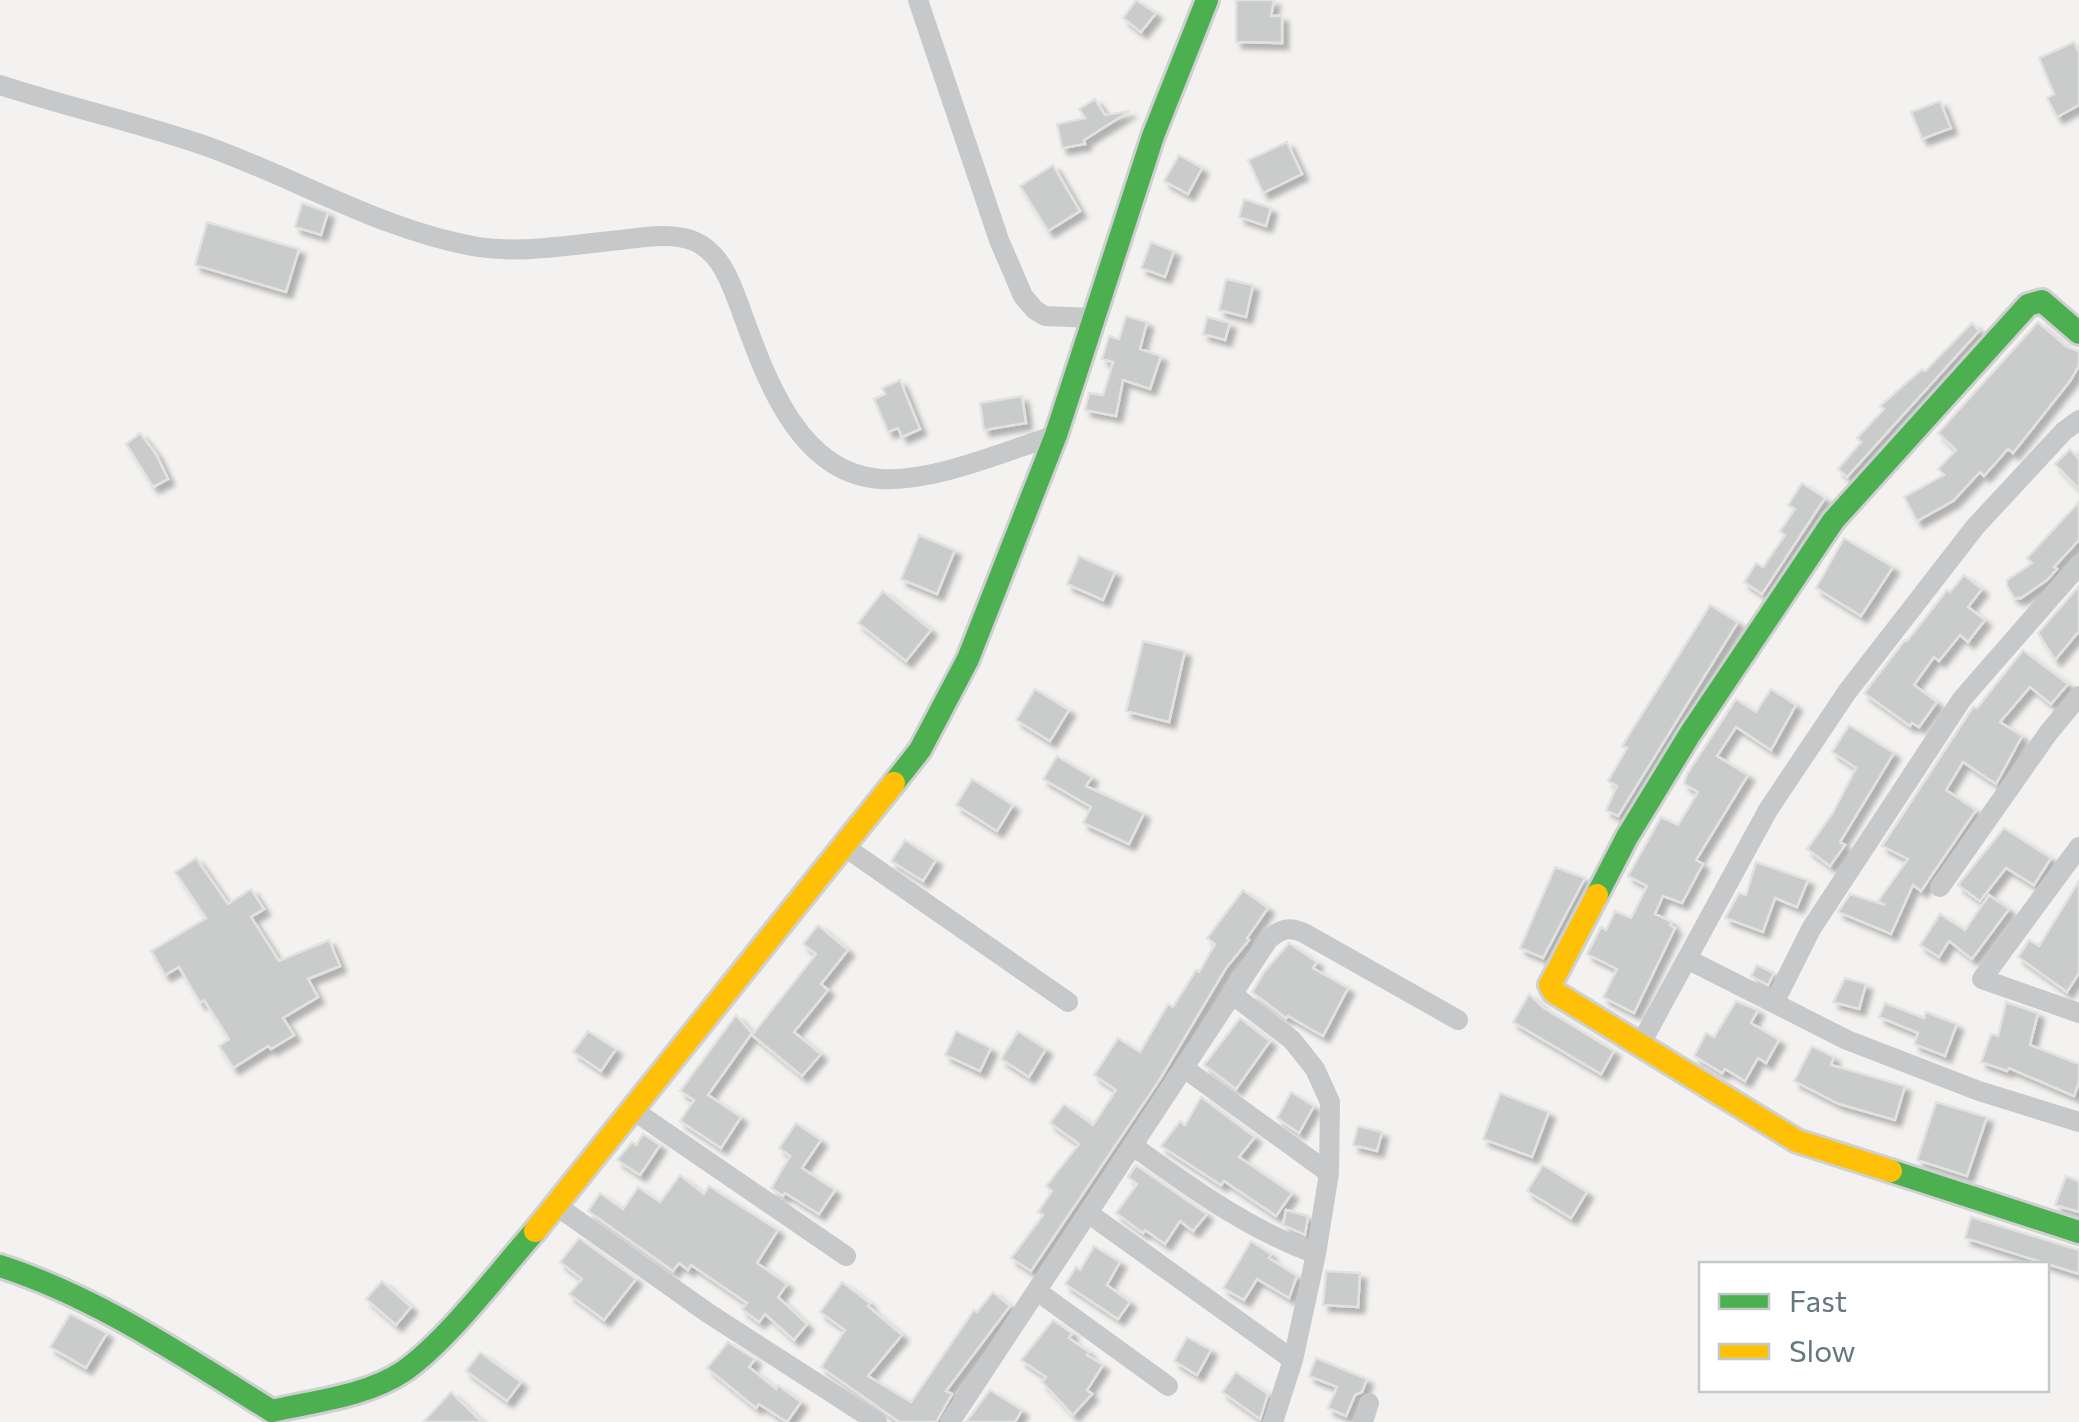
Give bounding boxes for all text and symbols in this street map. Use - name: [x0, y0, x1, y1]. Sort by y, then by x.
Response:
- legend: [1699, 1262, 2049, 1392]
- text: Fast: [1789, 1281, 1847, 1318]
- text: Slow: [1789, 1331, 1856, 1368]

